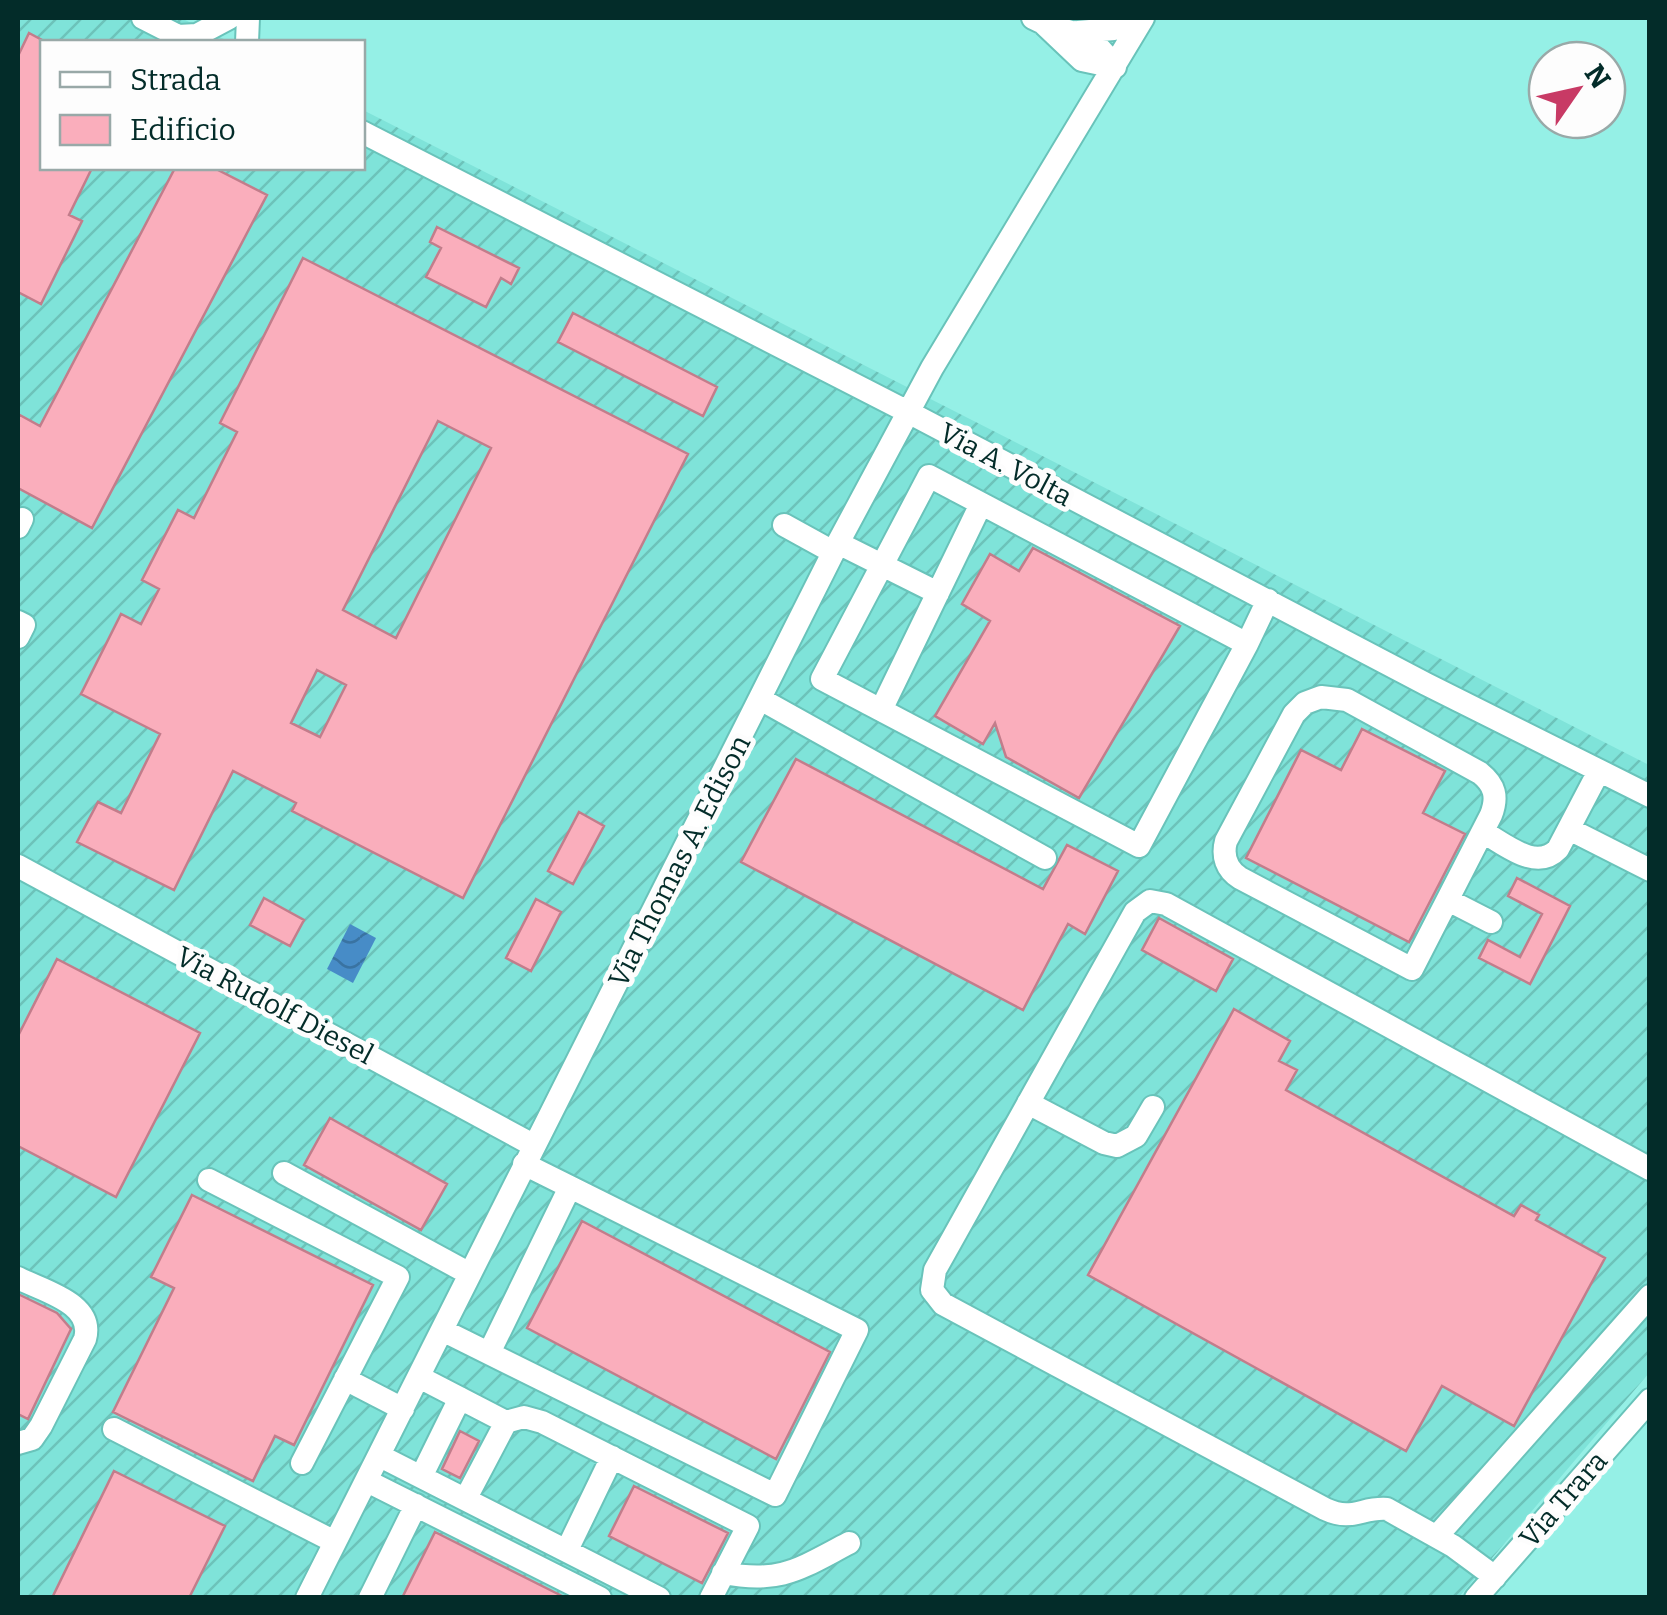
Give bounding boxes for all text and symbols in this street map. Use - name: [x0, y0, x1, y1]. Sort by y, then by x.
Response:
- legend: [40, 40, 365, 170]
- north arrow: [1527, 40, 1627, 140]
- text: N: [1578, 58, 1617, 94]
- text: Strada: [130, 62, 221, 98]
- text: Edificio: [130, 112, 236, 148]
- street label: Via A. Volta: [934, 416, 1078, 513]
- street label: Via Thomas A. Edison: [602, 729, 757, 993]
- street label: Via Rudolf Diesel: [171, 940, 379, 1071]
- street label: Via Trara: [1513, 1445, 1614, 1554]

